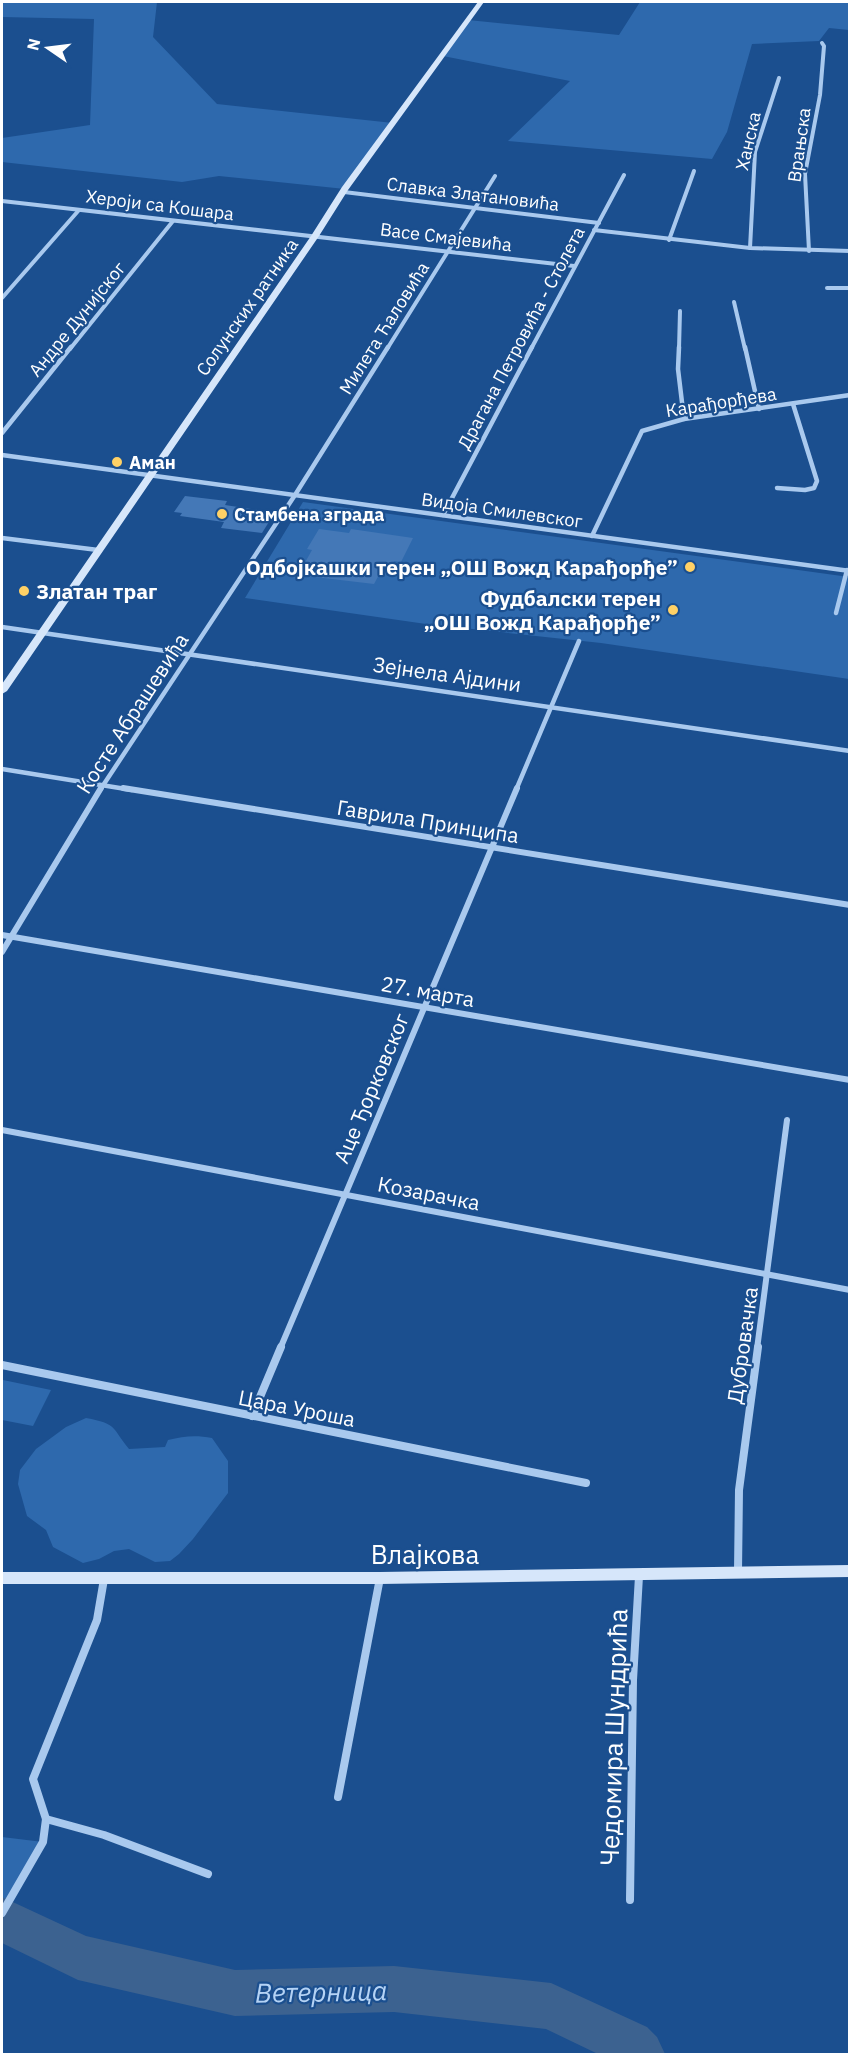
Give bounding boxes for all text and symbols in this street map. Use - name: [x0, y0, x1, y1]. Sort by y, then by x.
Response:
- north arrow: [18, 18, 78, 78]
- text: N: [22, 36, 45, 52]
- street label: Врањска: [782, 106, 816, 184]
- street label: Ханска: [730, 109, 766, 173]
- street label: Славка Златановића: [385, 172, 561, 216]
- street label: Хероји са Кошара: [85, 185, 236, 226]
- street label: Васе Смајевића: [379, 218, 514, 257]
- street label: Драгана Петровића - Столета: [452, 222, 590, 453]
- street label: Солунских ратника: [191, 234, 303, 380]
- street label: Андре Дунијског: [23, 257, 131, 381]
- street label: Милета Ћаловића: [334, 257, 434, 399]
- street label: Карађорђева: [664, 382, 778, 422]
- place label: Аман: [129, 451, 176, 474]
- marker: Аман: [110, 455, 124, 469]
- street label: Видоја Смилевског: [420, 487, 584, 533]
- place label: Стамбена зграда: [234, 503, 385, 526]
- marker: Стамбена зграда: [215, 507, 229, 521]
- place label: Одбојкашки терен „ОШ Вожд Карађорђе”: [246, 553, 678, 581]
- marker: Одбојкашки терен „ОШ Вожд Карађорђе”: [683, 560, 697, 574]
- place label: Златан траг: [36, 577, 157, 605]
- marker: Златан траг: [17, 584, 31, 598]
- place label: Фудбалски терен „ОШ Вожд Карађорђе”: [423, 584, 661, 636]
- marker: Фудбалски терен „ОШ Вожд Карађорђе”: [666, 603, 680, 617]
- street label: Косте Абрашевића: [70, 627, 194, 799]
- street label: Зејнела Ајдини: [371, 650, 523, 698]
- street label: Гаврила Принципа: [335, 793, 521, 849]
- street label: 27. марта: [379, 969, 477, 1013]
- street label: Аце Ђорковског: [327, 1009, 415, 1167]
- street label: Козарачка: [375, 1169, 483, 1217]
- street label: Дубровачка: [720, 1285, 764, 1405]
- street label: Цара Уроша: [236, 1383, 358, 1433]
- street label: Влајкова: [371, 1537, 479, 1571]
- street label: Чедомира Шундрића: [592, 1608, 634, 1866]
- water label: Ветерница: [254, 1972, 388, 2010]

